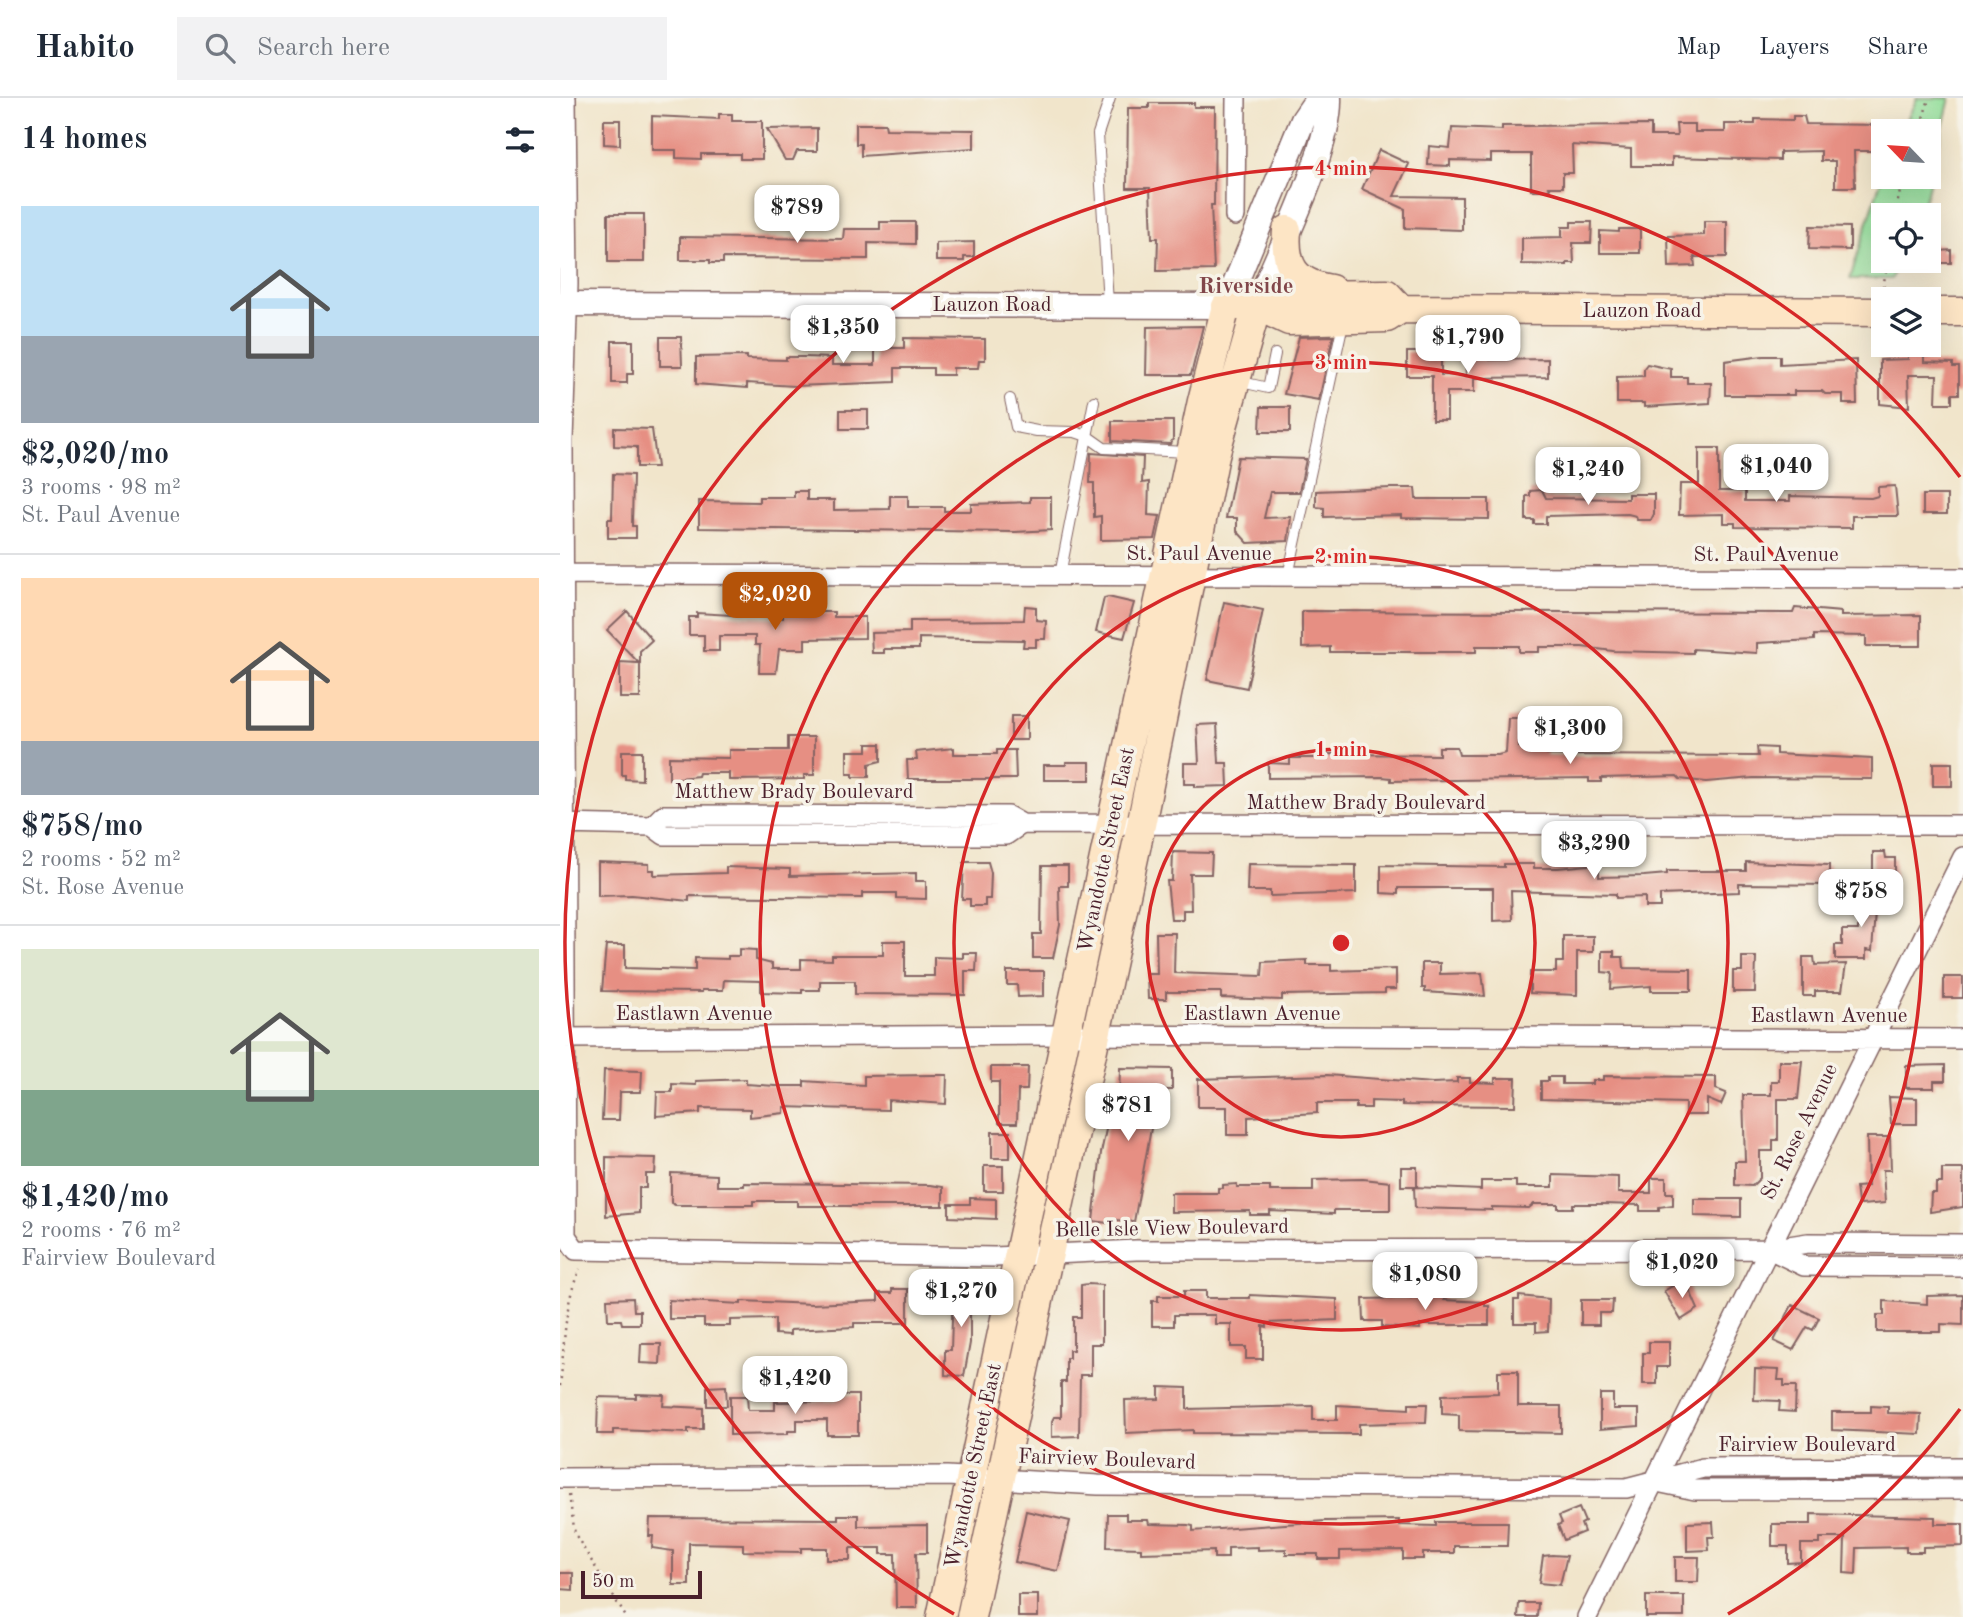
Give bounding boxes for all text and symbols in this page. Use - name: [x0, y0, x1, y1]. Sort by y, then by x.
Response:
- search box: [177, 17, 667, 80]
- icon: search: [201, 29, 239, 67]
- text: Habito: [35, 32, 135, 65]
- text: Search here: [257, 35, 390, 61]
- text: Map: [1677, 36, 1721, 60]
- text: Layers: [1759, 36, 1829, 60]
- text: Share: [1867, 36, 1928, 60]
- north arrow: [1871, 119, 1941, 189]
- map controls: [1871, 119, 1941, 357]
- icon: filters: [501, 121, 539, 159]
- text: 14 homes: [21, 125, 147, 155]
- text: 4 min: [1315, 159, 1367, 180]
- pin: $789: [756, 186, 838, 245]
- text: $789: [770, 196, 824, 219]
- button: locate: [1871, 203, 1941, 273]
- icon: home: [217, 251, 343, 377]
- district label: Riverside: [1198, 275, 1294, 298]
- button: layers: [1871, 287, 1941, 357]
- street label: Lauzon Road: [932, 295, 1052, 316]
- street label: Lauzon Road: [1582, 301, 1702, 322]
- pin: $1,350: [786, 306, 900, 365]
- text: $1,350: [806, 316, 880, 339]
- pin: $1,790: [1411, 316, 1525, 375]
- text: $1,790: [1431, 326, 1505, 349]
- text: 3 min: [1315, 353, 1367, 374]
- text: $2,020/mo: [21, 440, 169, 470]
- pin: $1,040: [1719, 444, 1833, 504]
- pin: $1,240: [1531, 448, 1645, 507]
- text: $1,040: [1739, 455, 1813, 478]
- text: $1,240: [1551, 458, 1625, 481]
- text: 3 rooms · 98 m²: [21, 476, 181, 499]
- text: St. Paul Avenue: [21, 504, 180, 527]
- street label: St. Paul Avenue: [1126, 544, 1272, 565]
- street label: St. Paul Avenue: [1693, 545, 1839, 566]
- text: 2 min: [1315, 547, 1367, 568]
- pin: $2,020: [718, 573, 832, 632]
- text: $2,020: [738, 583, 812, 606]
- icon: home: [217, 623, 343, 749]
- pin: $1,300: [1513, 706, 1627, 766]
- text: $1,300: [1533, 717, 1607, 740]
- text: 1 min: [1315, 740, 1367, 761]
- street label: Wyandotte Street East: [1075, 746, 1139, 954]
- street label: Matthew Brady Boulevard: [674, 782, 914, 803]
- street label: Matthew Brady Boulevard: [1246, 793, 1486, 814]
- text: $758/mo: [21, 812, 143, 842]
- pin: $3,290: [1537, 822, 1651, 881]
- text: $3,290: [1557, 832, 1631, 855]
- text: 2 rooms · 52 m²: [21, 848, 181, 871]
- pin: $758: [1820, 870, 1902, 929]
- text: St. Rose Avenue: [21, 876, 184, 899]
- text: $758: [1834, 880, 1888, 903]
- centre of rings: [1329, 931, 1353, 955]
- icon: home: [217, 994, 343, 1120]
- street label: Eastlawn Avenue: [615, 1004, 773, 1025]
- street label: Eastlawn Avenue: [1183, 1004, 1341, 1025]
- street label: Eastlawn Avenue: [1750, 1006, 1908, 1027]
- street label: St. Rose Avenue: [1758, 1060, 1842, 1204]
- pin: $781: [1087, 1084, 1169, 1143]
- text: $781: [1101, 1094, 1155, 1117]
- text: $1,420/mo: [21, 1183, 169, 1213]
- street label: Belle Isle View Boulevard: [1055, 1216, 1289, 1242]
- text: 2 rooms · 76 m²: [21, 1219, 181, 1242]
- pin: $1,020: [1625, 1240, 1739, 1300]
- text: Fairview Boulevard: [21, 1247, 216, 1270]
- text: $1,020: [1645, 1251, 1719, 1274]
- pin: $1,080: [1368, 1252, 1482, 1312]
- text: $1,080: [1388, 1263, 1462, 1286]
- pin: $1,270: [904, 1270, 1018, 1329]
- text: $1,270: [924, 1280, 998, 1303]
- pin: $1,420: [738, 1356, 852, 1416]
- street label: Wyandotte Street East: [942, 1362, 1006, 1570]
- text: $1,420: [758, 1367, 832, 1390]
- street label: Fairview Boulevard: [1718, 1435, 1896, 1456]
- street label: Fairview Boulevard: [1018, 1446, 1196, 1474]
- scale bar: [581, 1568, 702, 1600]
- text: 50 m: [592, 1573, 634, 1592]

